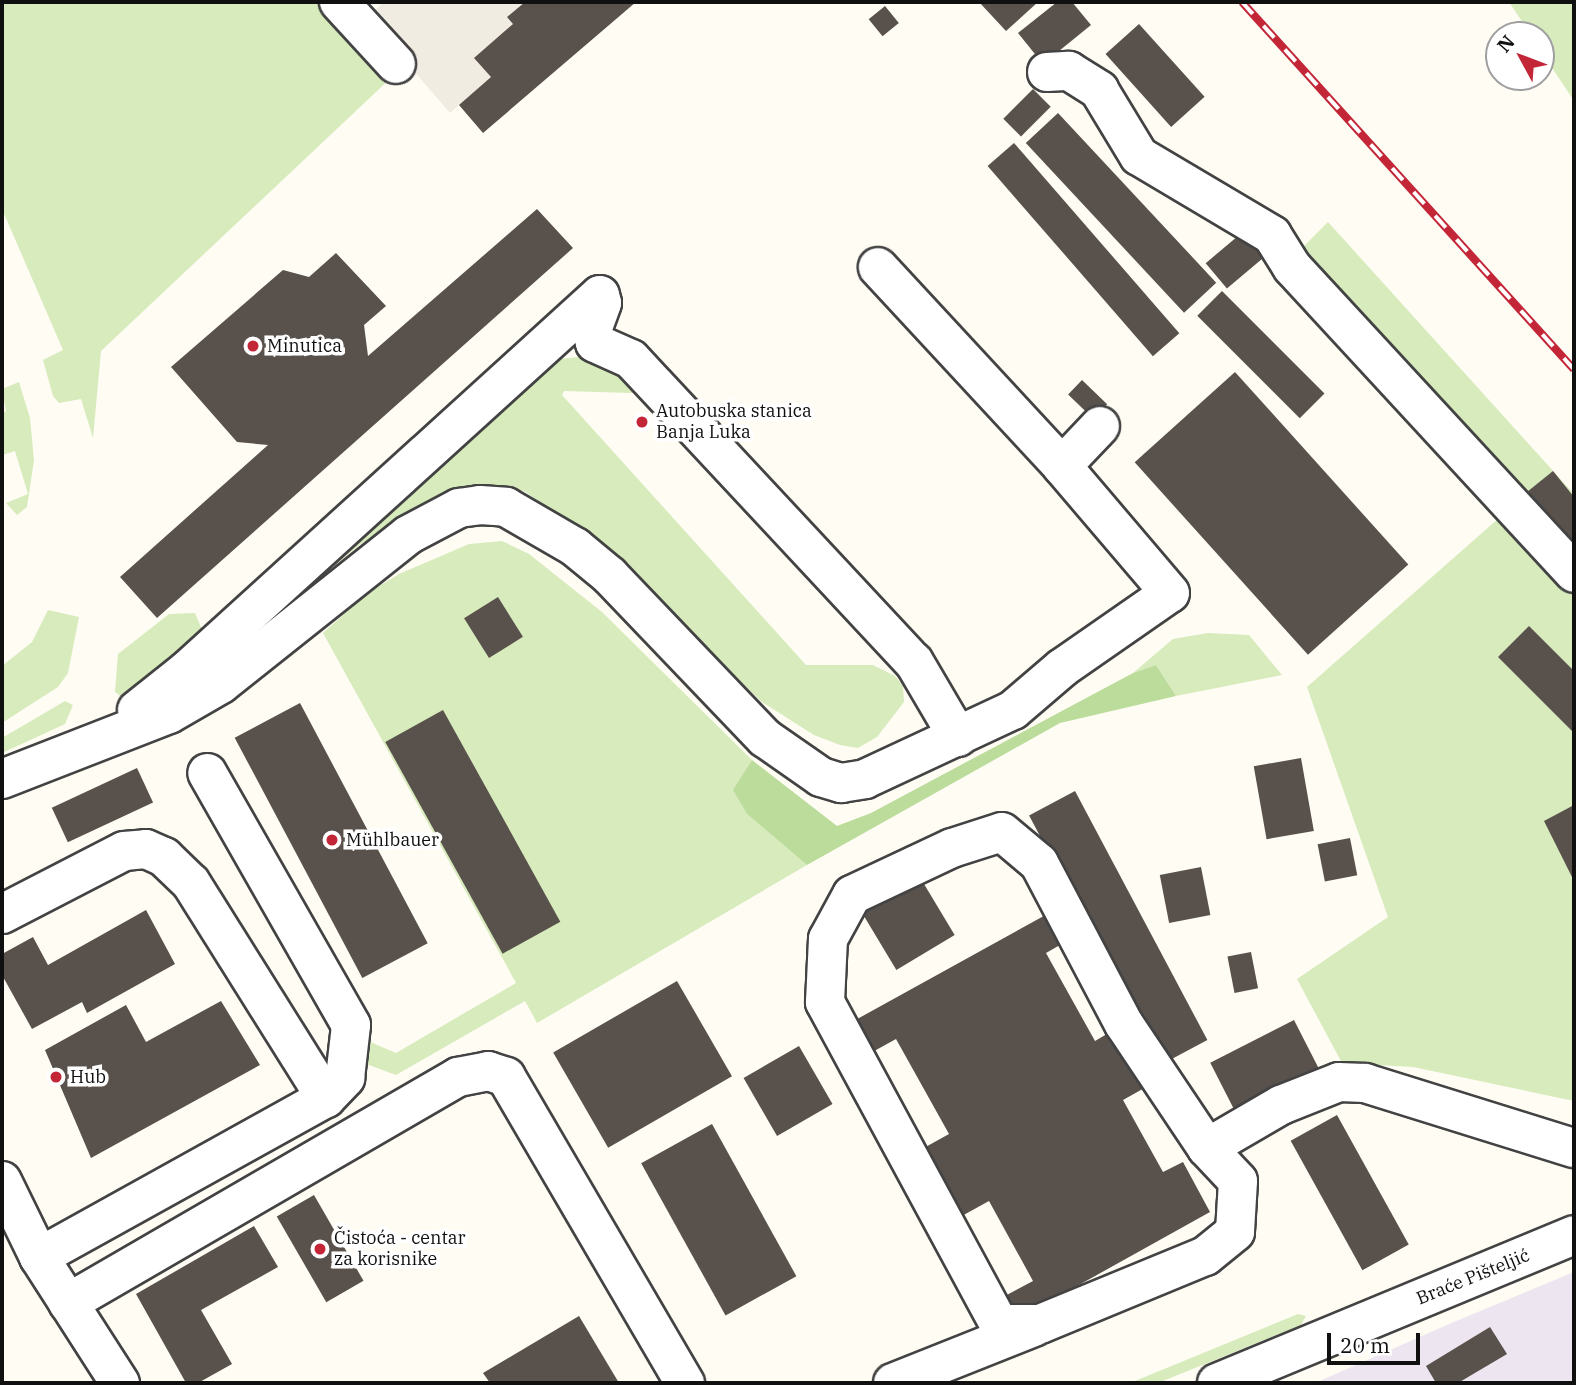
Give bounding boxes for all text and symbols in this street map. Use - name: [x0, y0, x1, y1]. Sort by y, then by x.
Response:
- north arrow: [1485, 21, 1555, 91]
- text: N: [1492, 30, 1520, 57]
- place label: Minutica: [267, 335, 342, 357]
- marker: Minutica: [245, 338, 261, 354]
- place label: Autobuska stanica Banja Luka: [656, 401, 812, 444]
- marker: Autobuska stanica Banja Luka: [634, 414, 650, 430]
- place label: Mühlbauer: [346, 829, 439, 851]
- marker: Mühlbauer: [324, 832, 340, 848]
- place label: Hub: [70, 1066, 106, 1088]
- marker: Hub: [48, 1069, 64, 1085]
- place label: Čistoća - centar za korisnike: [334, 1228, 466, 1270]
- marker: Čistoća - centar za korisnike: [312, 1241, 328, 1257]
- street label: Braće Pišteljić: [1413, 1244, 1533, 1310]
- scale bar: [1331, 1318, 1424, 1362]
- text: 20 m: [1340, 1331, 1390, 1359]

